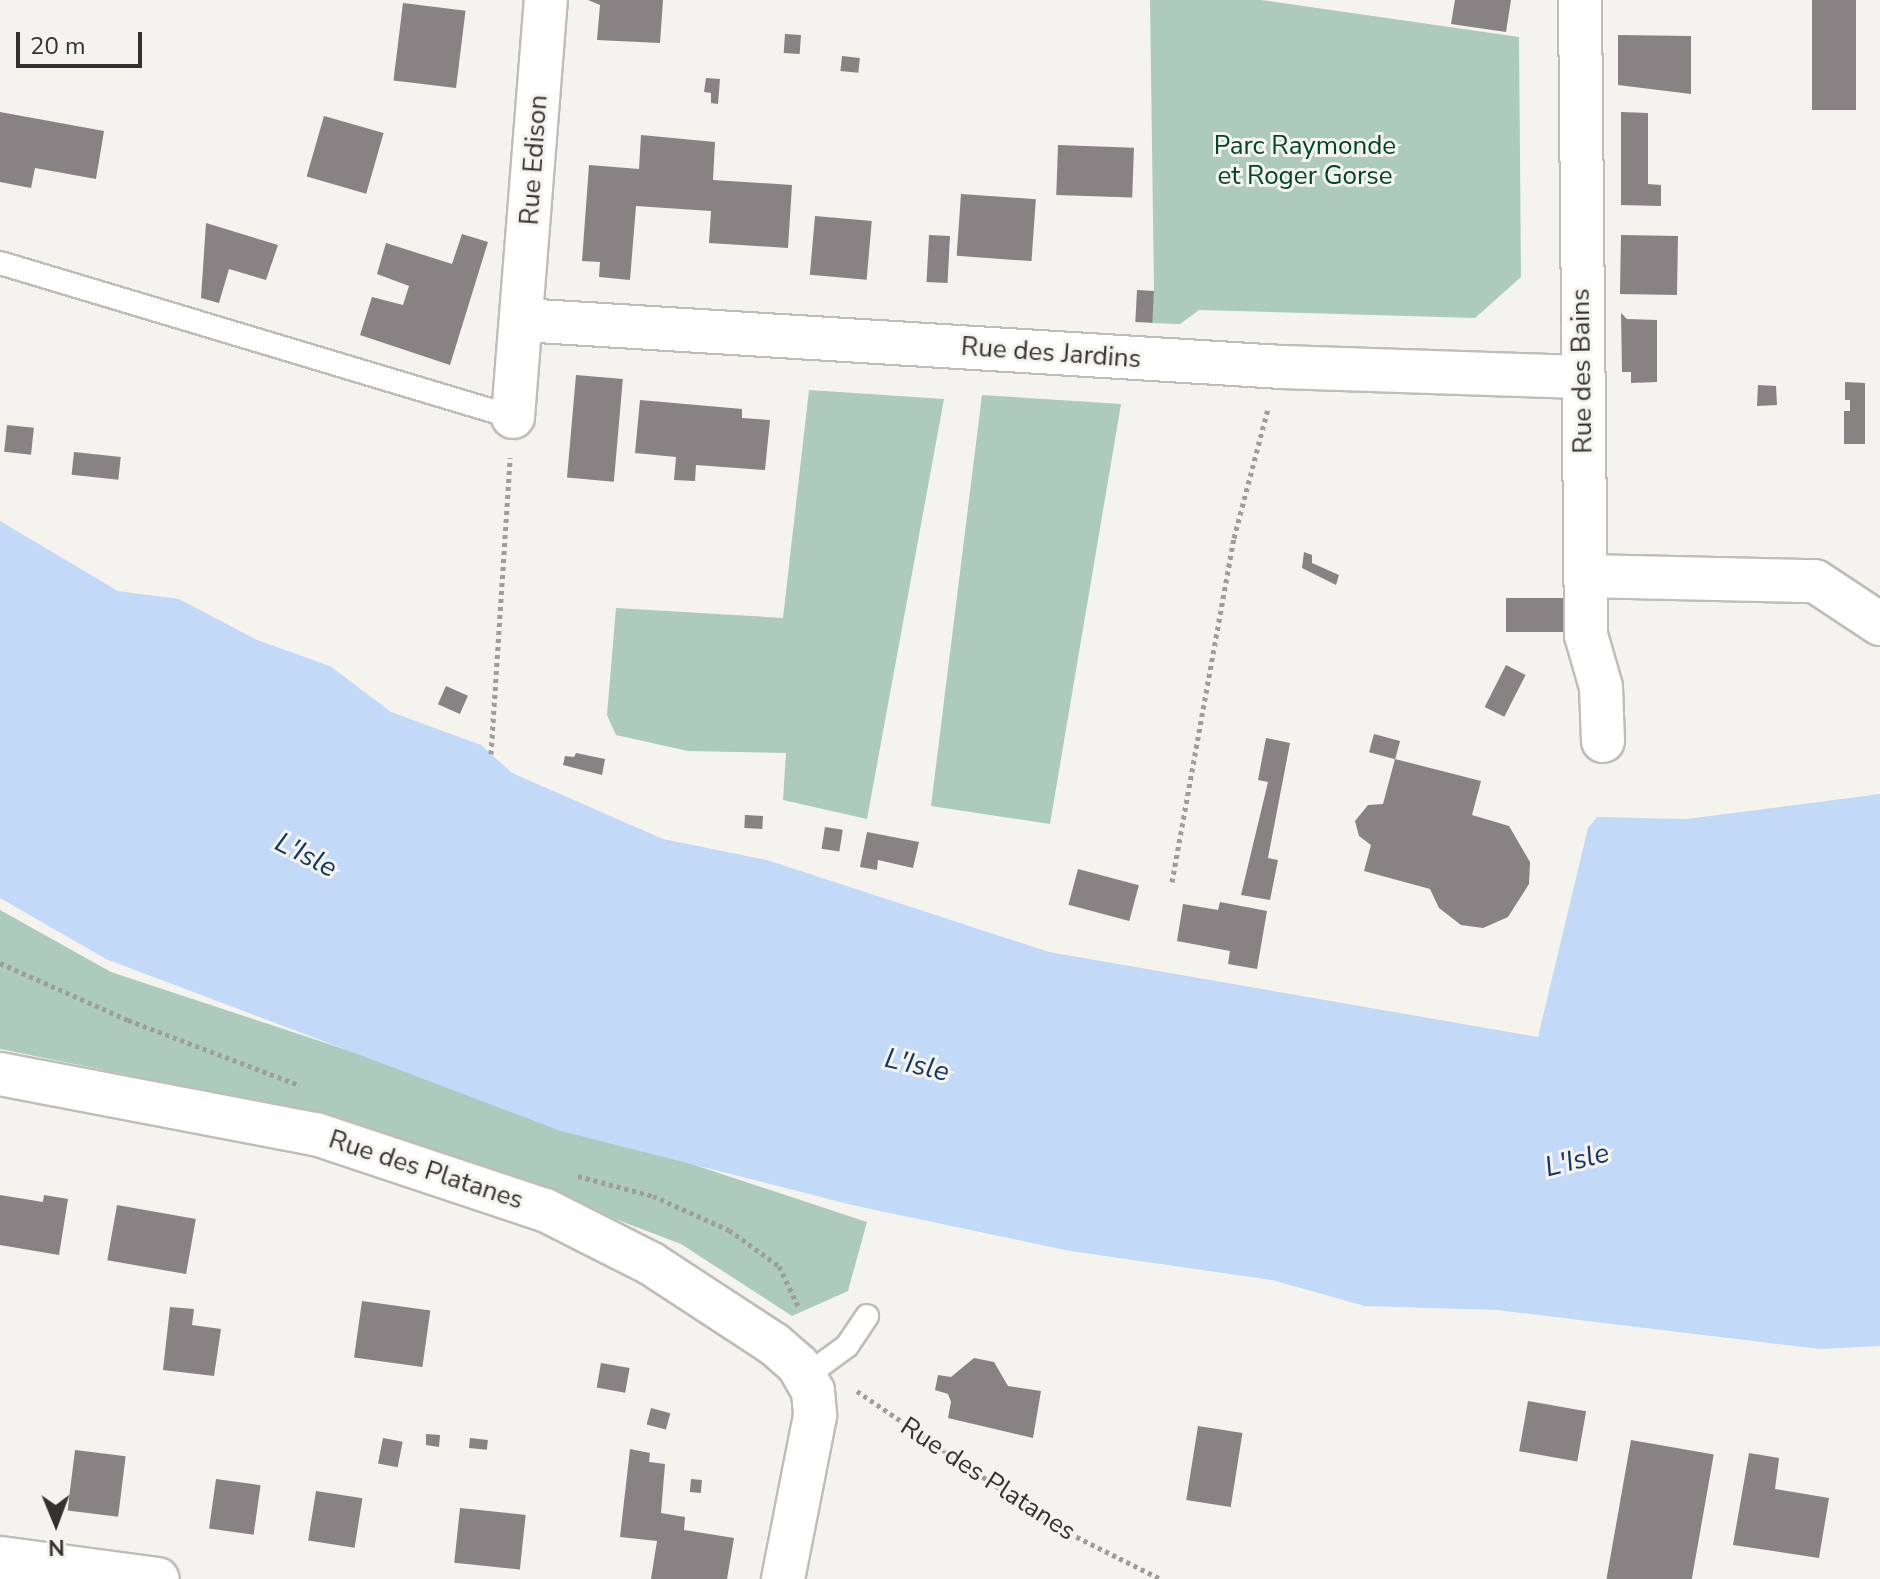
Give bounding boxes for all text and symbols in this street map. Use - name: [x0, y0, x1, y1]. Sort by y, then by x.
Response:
- scale bar: [20, 16, 146, 66]
- text: 20 m: [30, 30, 86, 62]
- street label: Rue Edison: [514, 94, 554, 226]
- park label: Parc Raymonde et Roger Gorse: [1214, 130, 1396, 192]
- street label: Rue des Bains: [1565, 288, 1599, 454]
- street label: Rue des Jardins: [960, 331, 1142, 375]
- water label: L'Isle: [269, 825, 343, 885]
- water label: L'Isle: [882, 1041, 952, 1089]
- street label: Rue des Platanes: [325, 1124, 527, 1216]
- water label: L'Isle: [1541, 1136, 1613, 1184]
- street label: Rue des Platanes: [895, 1411, 1081, 1547]
- north arrow: [16, 1483, 96, 1563]
- text: N: [48, 1532, 65, 1562]

